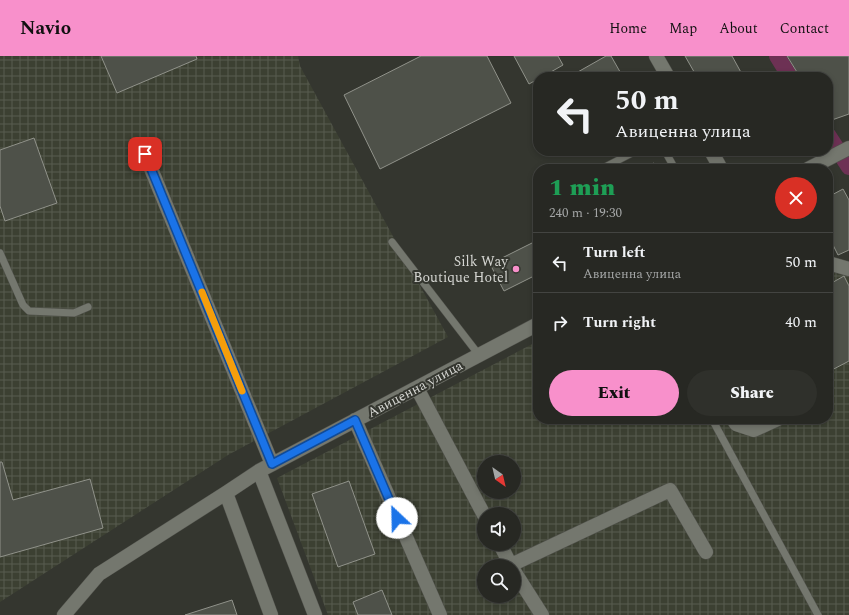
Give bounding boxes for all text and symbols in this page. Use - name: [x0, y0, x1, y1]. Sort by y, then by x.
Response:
- text: Navio: [20, 14, 71, 43]
- text: Home: [609, 18, 647, 39]
- text: Map: [669, 18, 697, 39]
- text: About: [719, 18, 758, 39]
- text: Contact: [780, 18, 829, 39]
- text: 50 m: [615, 79, 679, 122]
- icon: left: [549, 88, 601, 140]
- text: Авиценна улица: [615, 118, 751, 145]
- pin: [128, 137, 162, 171]
- icon: arrive: [134, 143, 156, 165]
- text: 1 min: [549, 170, 615, 206]
- button: close: [775, 177, 817, 219]
- text: 240 m · 19:30: [549, 203, 622, 223]
- text: Turn left: [583, 241, 645, 264]
- place label: Silk Way Boutique Hotel: [413, 251, 509, 288]
- text: 50 m: [785, 251, 817, 274]
- icon: left: [549, 252, 571, 274]
- marker: Silk Way Boutique Hotel: [511, 264, 521, 274]
- text: Авиценна улица: [583, 264, 681, 284]
- text: Turn right: [583, 311, 656, 334]
- text: 40 m: [785, 311, 817, 334]
- icon: right: [549, 312, 571, 334]
- street label: Авиценна улица: [363, 355, 467, 423]
- button: Exit: [549, 370, 679, 416]
- button: Share: [687, 370, 817, 416]
- north arrow: [477, 455, 521, 499]
- map controls: [477, 455, 521, 603]
- position arrow: [376, 497, 418, 539]
- button: sound: [477, 507, 521, 551]
- button: search: [477, 559, 521, 603]

